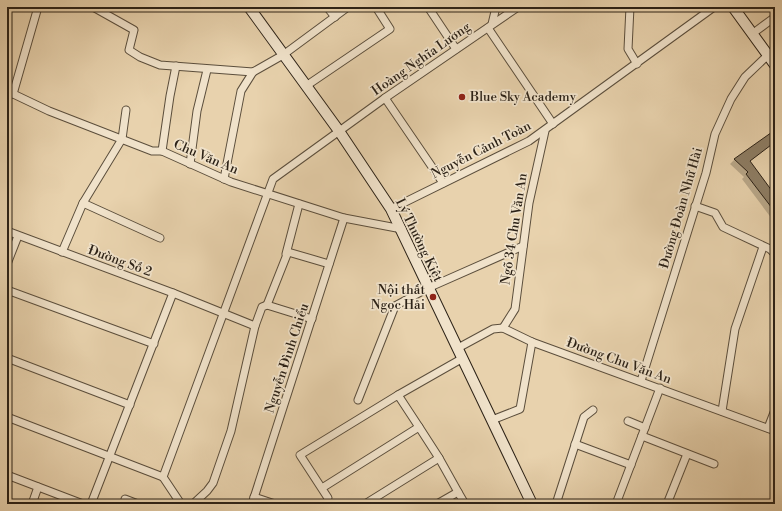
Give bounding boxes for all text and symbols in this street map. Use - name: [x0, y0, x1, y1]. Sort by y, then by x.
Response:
- street label: Hoàng Nghĩa Lương: [369, 19, 474, 99]
- place label: Blue Sky Academy: [469, 89, 577, 105]
- marker: Blue Sky Academy: [457, 92, 467, 102]
- street label: Nguyễn Cảnh Toàn: [428, 118, 534, 182]
- street label: Chu Văn An: [171, 136, 241, 178]
- street label: Đường Đoàn Nhữ Hài: [656, 146, 706, 270]
- street label: Ngõ 34 Chu Văn An: [497, 172, 531, 286]
- street label: Lý Thường Kiệt: [392, 196, 446, 285]
- street label: Đường Số 2: [86, 242, 154, 280]
- place label: Nội thất Ngọc Hải: [371, 282, 425, 313]
- marker: Nội thất Ngọc Hải: [428, 292, 438, 302]
- street label: Nguyễn Đình Chiểu: [262, 301, 312, 415]
- street label: Đường Chu Văn An: [564, 335, 674, 388]

